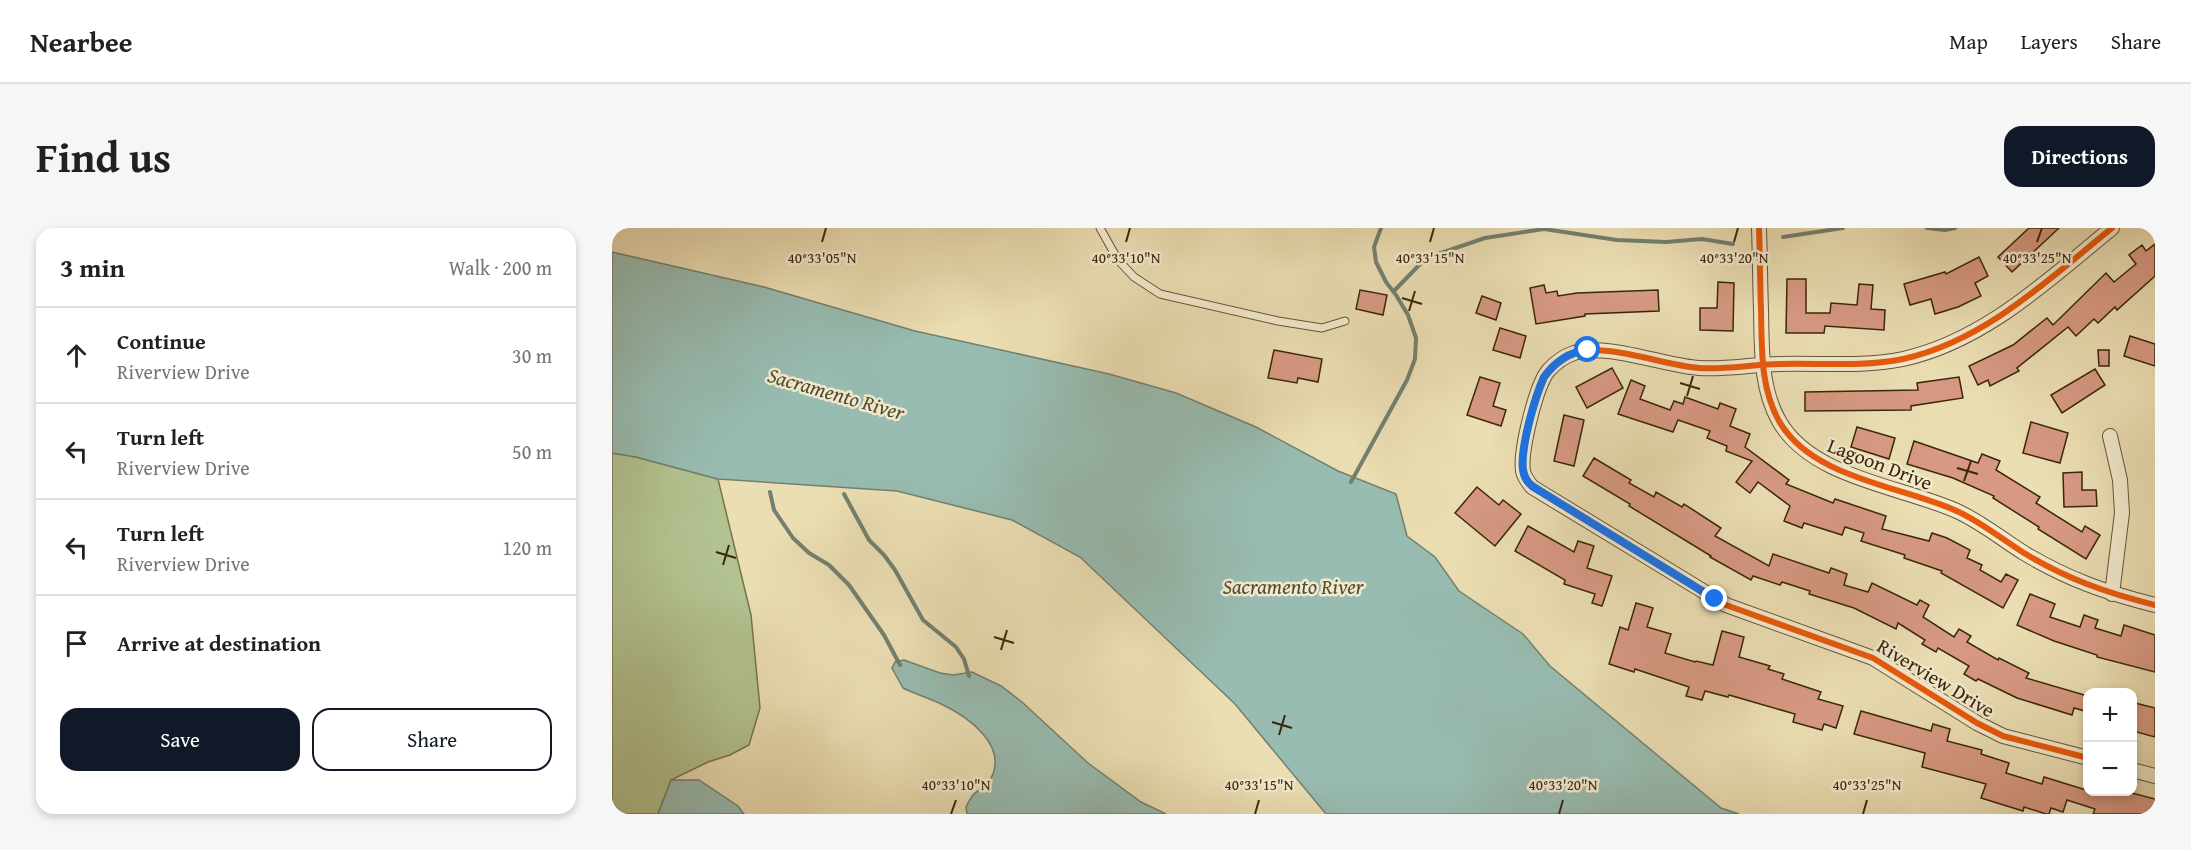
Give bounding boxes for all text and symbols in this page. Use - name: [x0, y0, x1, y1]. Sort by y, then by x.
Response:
- text: Nearbee: [30, 21, 133, 62]
- text: Map: [1949, 26, 1988, 57]
- text: Layers: [2021, 26, 2078, 57]
- text: Share: [2111, 26, 2161, 57]
- text: Find us: [36, 126, 171, 187]
- button: Directions: [2004, 126, 2155, 187]
- text: 40°33'05"N: [788, 247, 857, 268]
- text: 40°33'10"N: [1092, 247, 1161, 268]
- text: 40°33'15"N: [1396, 247, 1465, 268]
- text: 40°33'20"N: [1700, 247, 1769, 268]
- text: 40°33'25"N: [2003, 247, 2072, 268]
- text: 3 min: [60, 248, 125, 287]
- text: Walk · 200 m: [449, 253, 552, 282]
- text: Continue: [117, 325, 206, 357]
- route start: [1574, 336, 1600, 362]
- icon: ahead: [60, 339, 93, 372]
- text: 30 m: [512, 341, 552, 370]
- text: Riverview Drive: [117, 357, 250, 386]
- water label: Sacramento River: [764, 359, 909, 428]
- text: Turn left: [117, 421, 204, 453]
- street label: Lagoon Drive: [1824, 430, 1937, 497]
- icon: left: [60, 435, 93, 468]
- text: 50 m: [512, 437, 552, 466]
- text: Riverview Drive: [117, 453, 250, 482]
- text: Turn left: [117, 517, 204, 549]
- icon: left: [60, 531, 93, 564]
- text: 120 m: [502, 533, 552, 562]
- text: Riverview Drive: [117, 549, 250, 578]
- water label: Sacramento River: [1222, 571, 1365, 602]
- route end: [1701, 585, 1727, 611]
- icon: arrive: [60, 627, 93, 660]
- text: Arrive at destination: [117, 627, 321, 659]
- street label: Riverview Drive: [1872, 631, 2001, 724]
- map controls: [2083, 688, 2137, 796]
- button: +: [2083, 688, 2137, 742]
- button: Save: [60, 708, 300, 771]
- button: Share: [312, 708, 552, 771]
- button: −: [2083, 742, 2137, 796]
- text: 40°33'10"N: [922, 774, 991, 795]
- text: 40°33'15"N: [1225, 774, 1294, 795]
- text: 40°33'20"N: [1529, 774, 1598, 795]
- text: 40°33'25"N: [1833, 774, 1902, 795]

